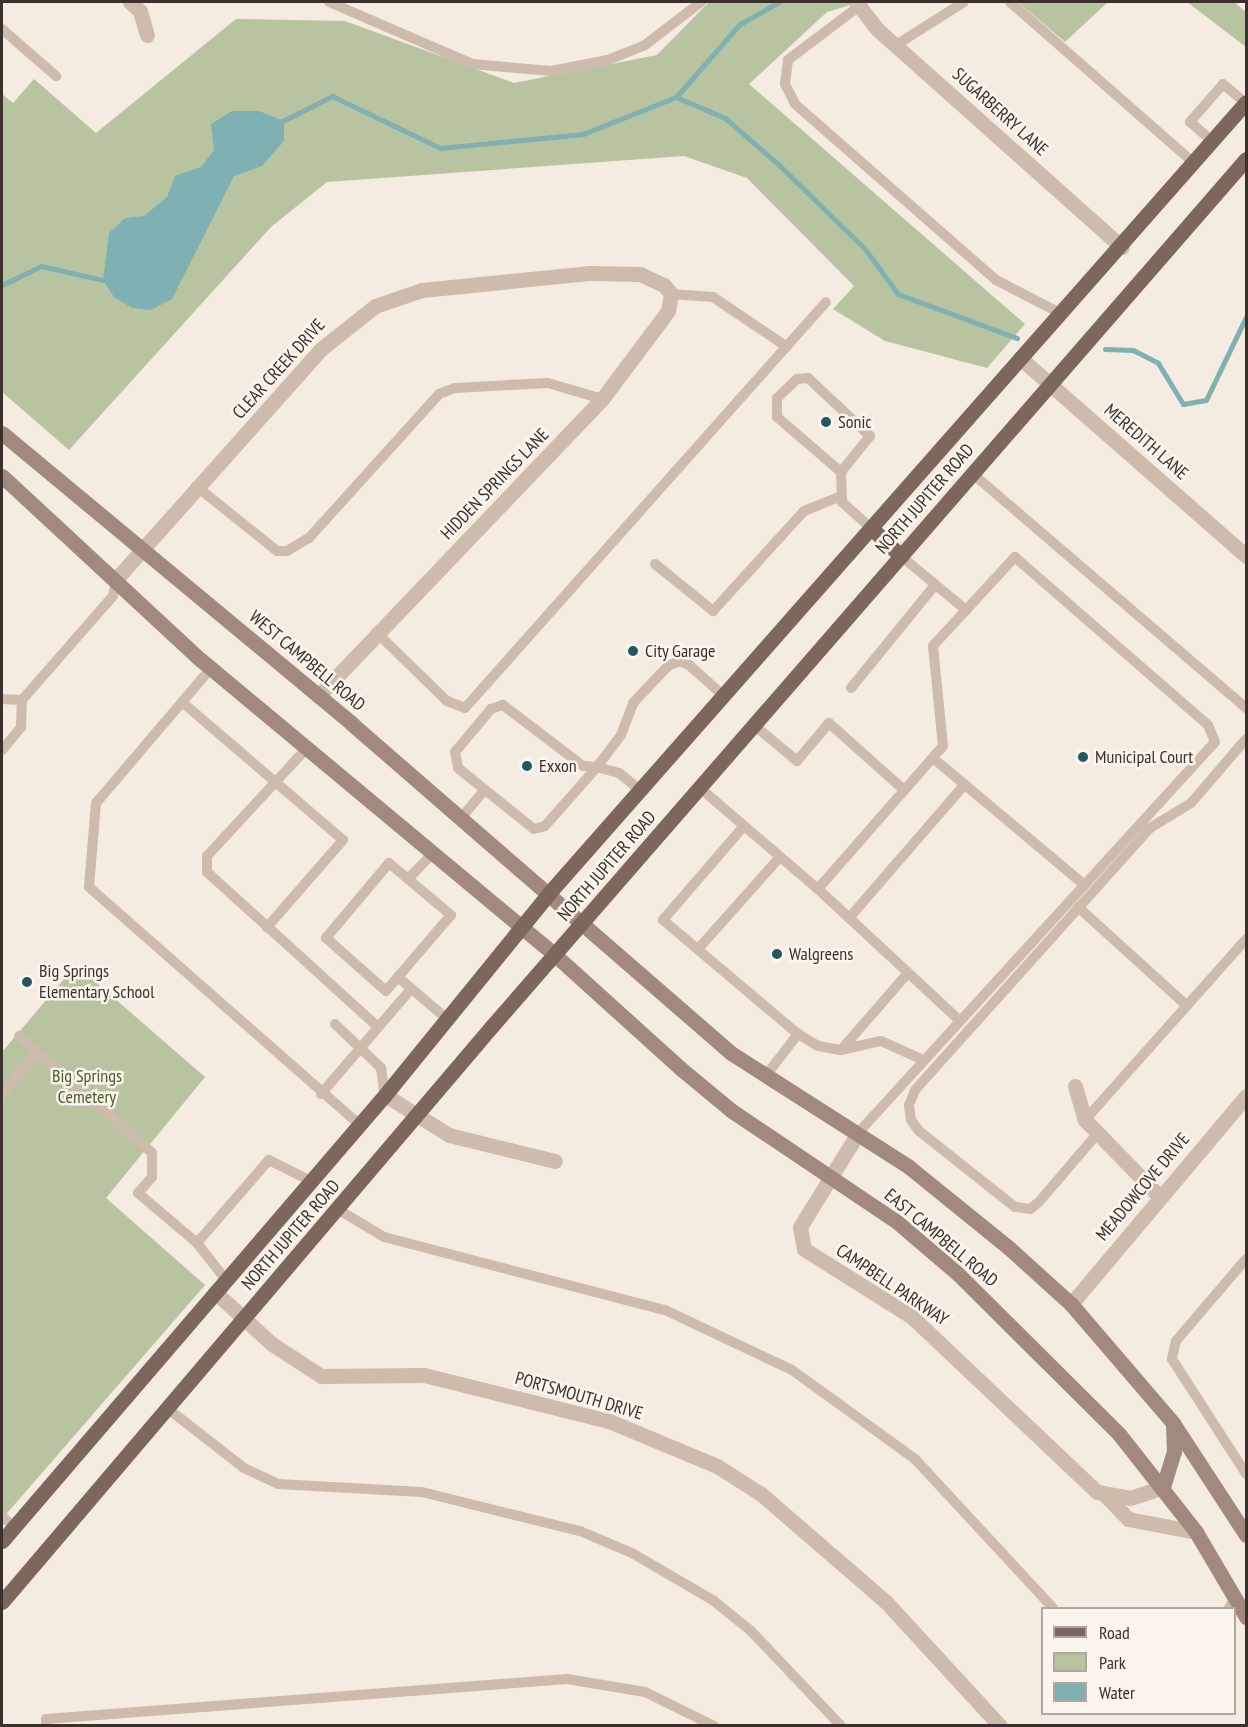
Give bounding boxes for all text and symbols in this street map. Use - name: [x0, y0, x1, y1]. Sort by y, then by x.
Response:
- street label: SUGARBERRY LANE: [948, 63, 1052, 161]
- street label: CLEAR CREEK DRIVE: [228, 314, 330, 424]
- street label: MEREDITH LANE: [1100, 400, 1192, 484]
- place label: Sonic: [838, 411, 872, 433]
- marker: Sonic: [819, 415, 833, 429]
- street label: HIDDEN SPRINGS LANE: [436, 424, 554, 544]
- street label: NORTH JUPITER ROAD: [871, 440, 979, 558]
- street label: WEST CAMPBELL ROAD: [244, 606, 370, 716]
- place label: City Garage: [645, 640, 716, 662]
- marker: City Garage: [626, 644, 640, 658]
- place label: Municipal Court: [1095, 746, 1193, 768]
- marker: Municipal Court: [1076, 750, 1090, 764]
- place label: Exxon: [539, 755, 577, 777]
- marker: Exxon: [520, 759, 534, 773]
- street label: NORTH JUPITER ROAD: [553, 807, 661, 925]
- place label: Walgreens: [789, 943, 853, 965]
- marker: Walgreens: [770, 947, 784, 961]
- place label: Big Springs Elementary School: [39, 961, 155, 1004]
- marker: Big Springs Elementary School: [20, 975, 34, 989]
- park label: Big Springs Cemetery: [52, 1066, 122, 1108]
- street label: MEADOWCOVE DRIVE: [1092, 1129, 1194, 1245]
- street label: NORTH JUPITER ROAD: [237, 1176, 345, 1294]
- street label: EAST CAMPBELL ROAD: [880, 1184, 1002, 1292]
- street label: CAMPBELL PARKWAY: [832, 1239, 952, 1331]
- street label: PORTSMOUTH DRIVE: [513, 1367, 645, 1425]
- legend: [1041, 1607, 1236, 1715]
- text: Road: [1099, 1621, 1130, 1644]
- text: Park: [1099, 1651, 1126, 1674]
- text: Water: [1099, 1681, 1135, 1704]

